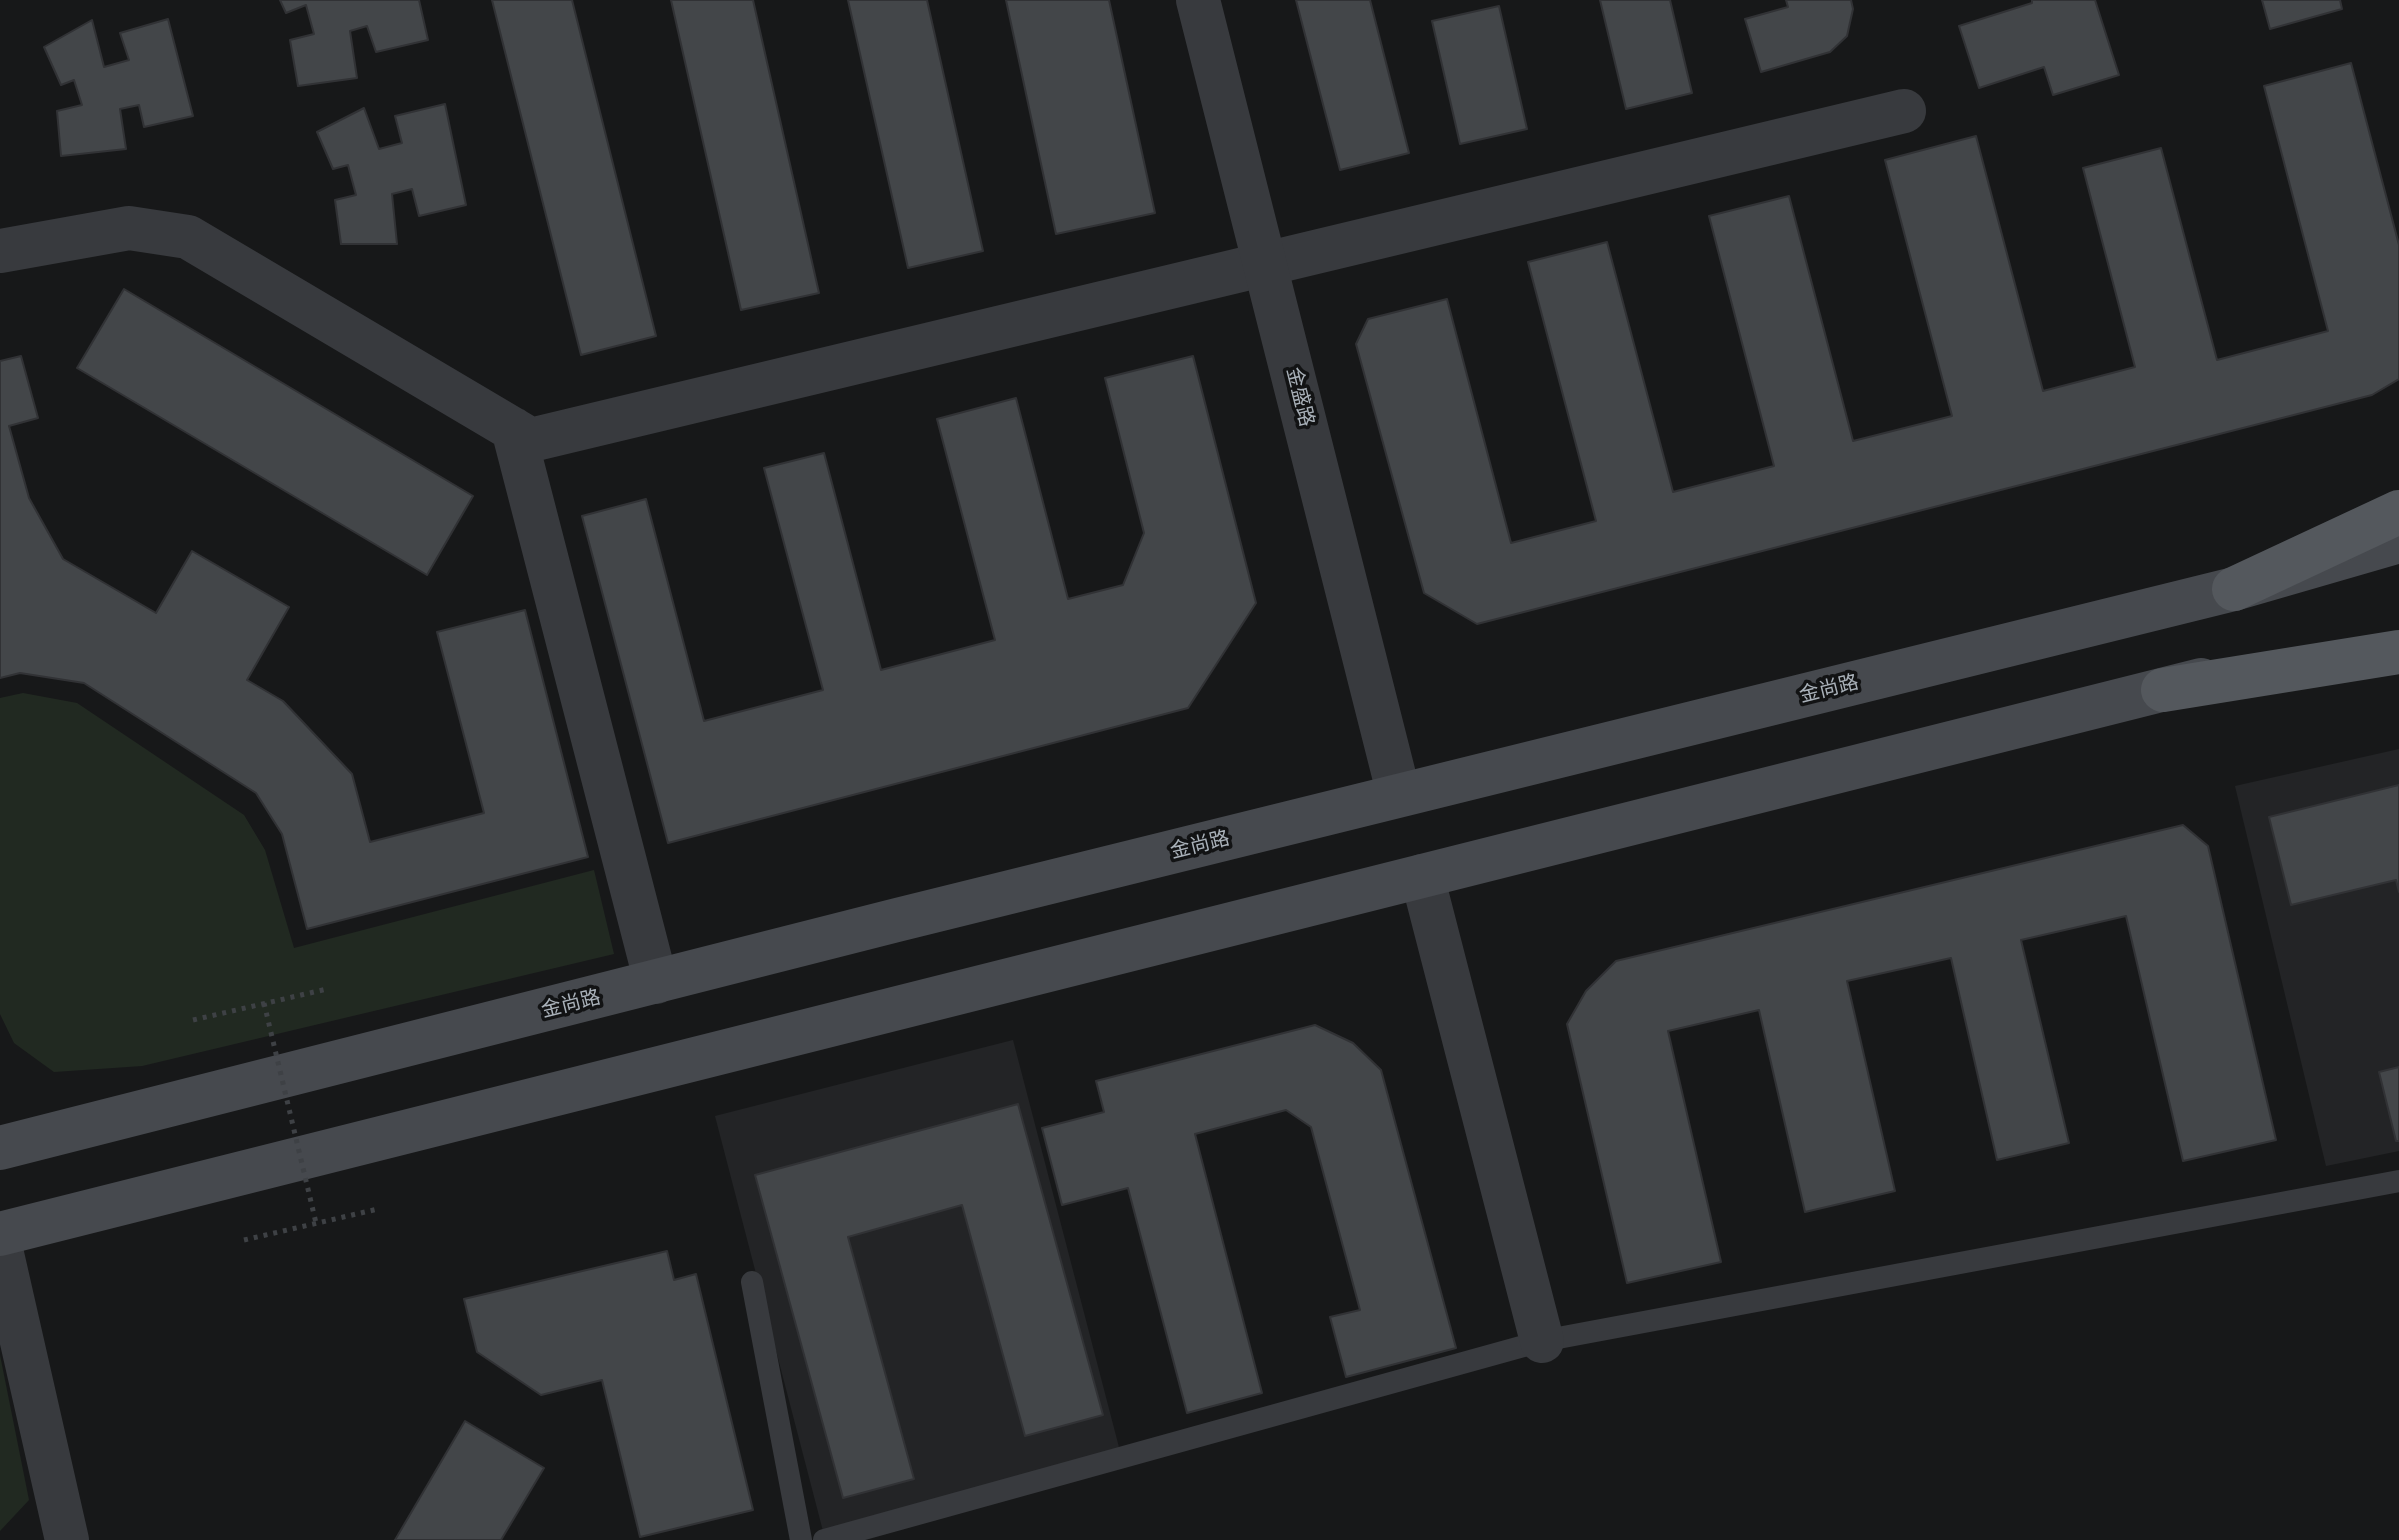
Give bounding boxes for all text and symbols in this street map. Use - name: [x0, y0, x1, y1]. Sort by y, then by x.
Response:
- street label: 金盛路: [1281, 365, 1319, 429]
- street label: 金尚路: [1797, 670, 1861, 708]
- street label: 金尚路: [1168, 826, 1232, 864]
- street label: 金尚路: [539, 985, 603, 1023]

